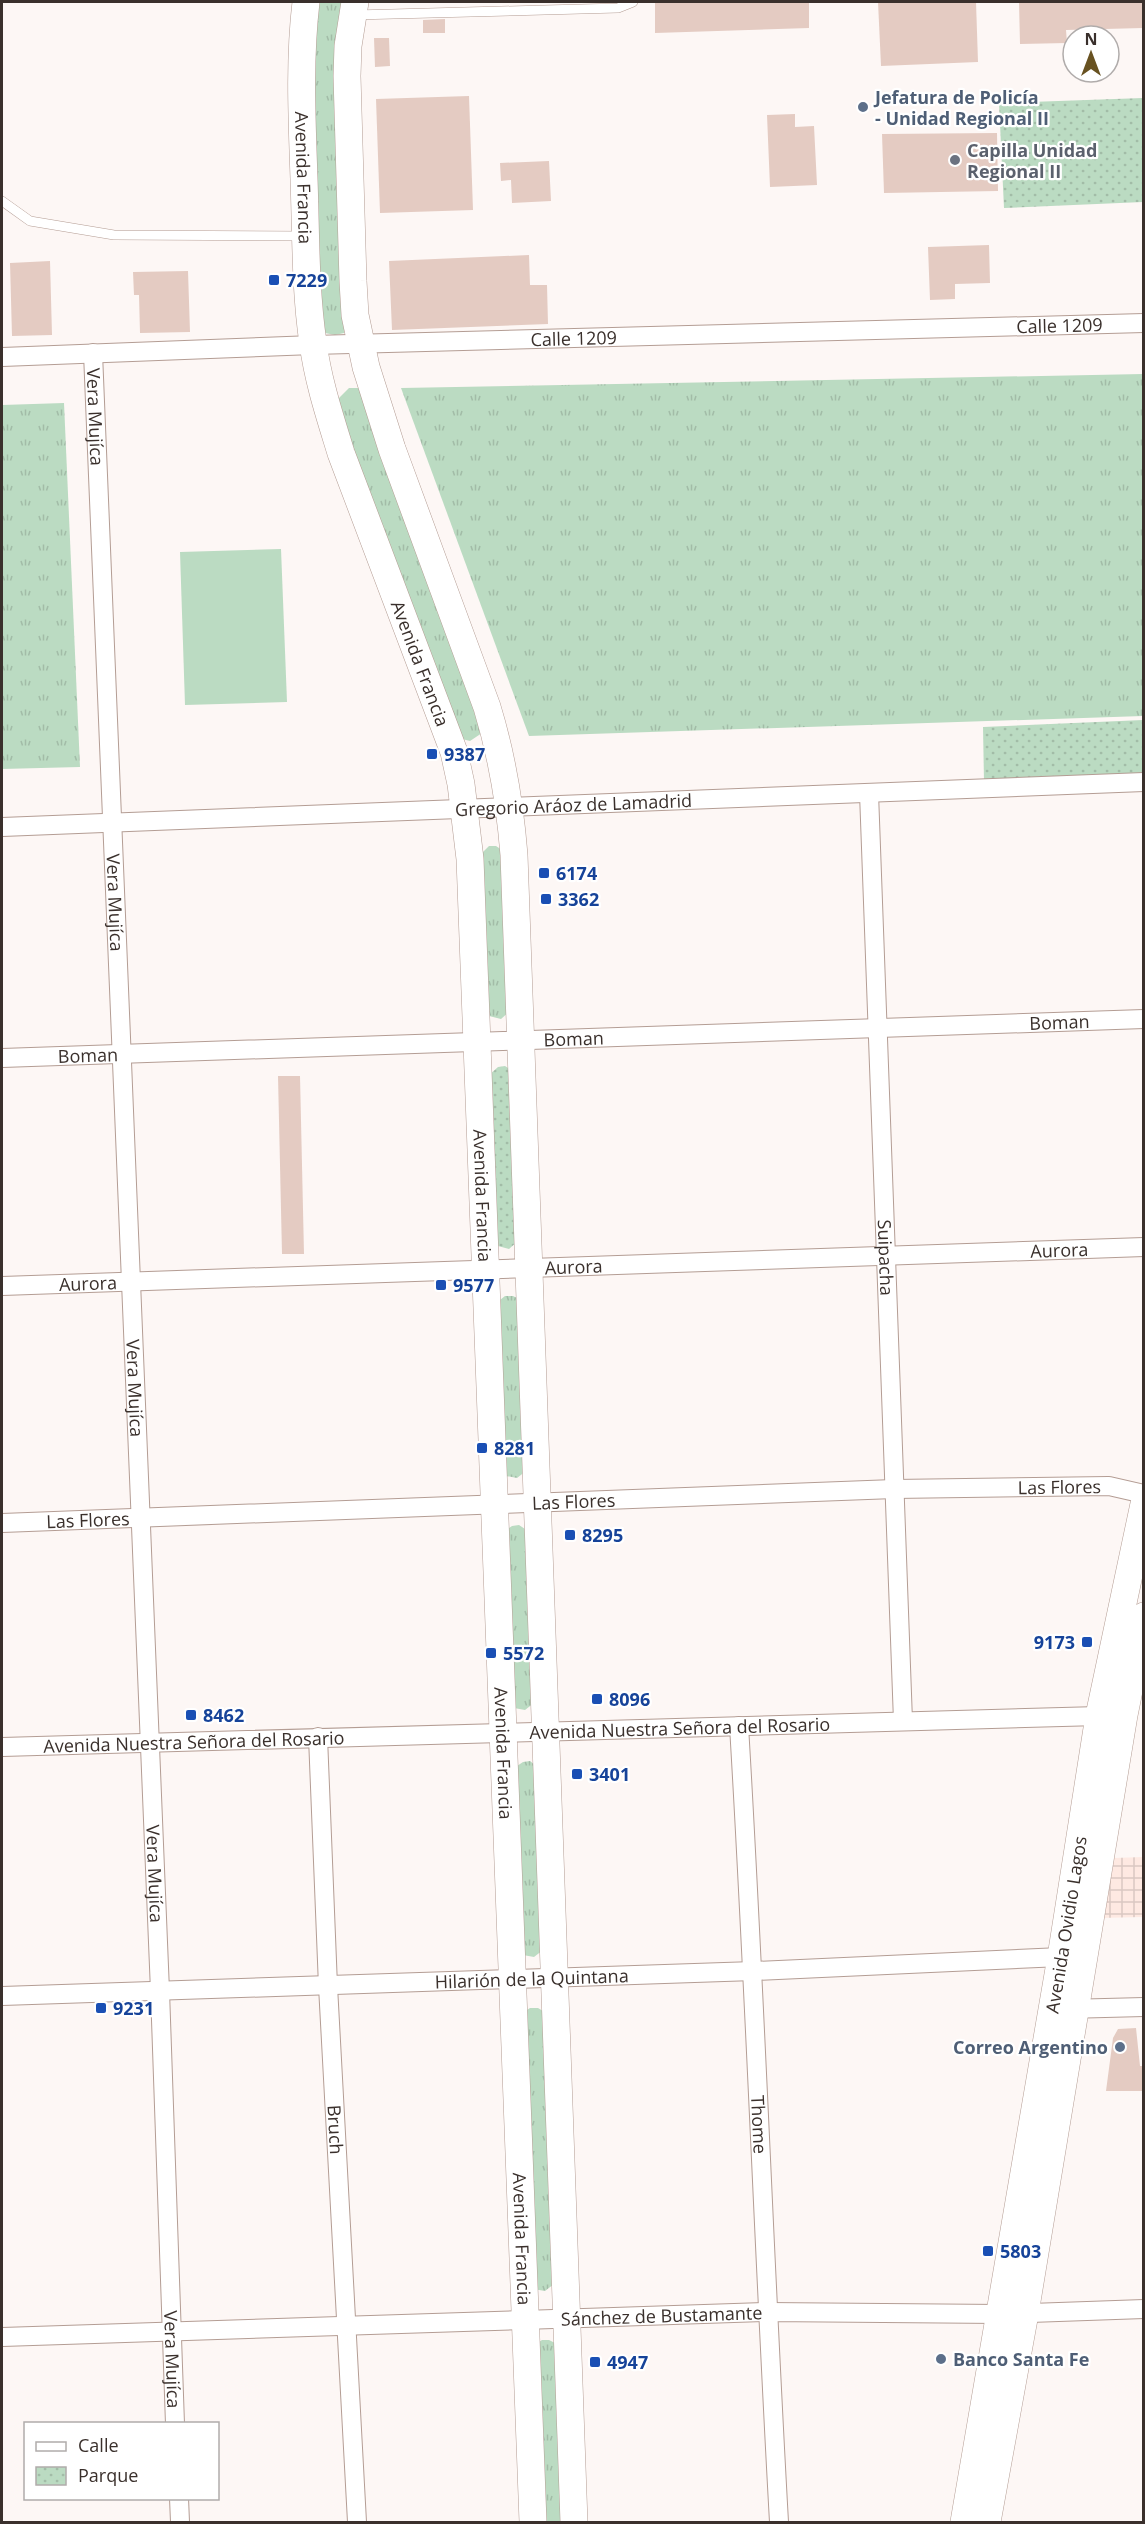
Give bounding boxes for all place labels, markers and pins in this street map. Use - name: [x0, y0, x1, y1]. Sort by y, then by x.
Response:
- place label: Jefatura de Policía - Unidad Regional II: [873, 85, 1049, 130]
- marker: Jefatura de Policía - Unidad Regional II: [856, 100, 870, 114]
- place label: Capilla Unidad Regional II: [967, 138, 1097, 183]
- marker: Capilla Unidad Regional II: [948, 153, 962, 167]
- place label: 7229: [286, 268, 327, 292]
- marker: 7229: [267, 273, 281, 287]
- place label: 9387: [444, 742, 485, 766]
- marker: 9387: [425, 747, 439, 761]
- place label: 6174: [556, 861, 597, 885]
- marker: 6174: [537, 866, 551, 880]
- place label: 3362: [558, 887, 599, 911]
- marker: 3362: [539, 892, 553, 906]
- place label: 9577: [453, 1273, 494, 1297]
- marker: 9577: [434, 1278, 448, 1292]
- place label: 8281: [494, 1436, 535, 1460]
- marker: 8281: [475, 1441, 489, 1455]
- place label: 8295: [582, 1523, 623, 1547]
- marker: 8295: [563, 1528, 577, 1542]
- place label: 9173: [1034, 1630, 1075, 1654]
- marker: 9173: [1080, 1635, 1094, 1649]
- place label: 5572: [503, 1641, 544, 1665]
- marker: 5572: [484, 1646, 498, 1660]
- place label: 8096: [609, 1687, 650, 1711]
- marker: 8096: [590, 1692, 604, 1706]
- place label: 8462: [203, 1703, 244, 1727]
- marker: 8462: [184, 1708, 198, 1722]
- place label: 3401: [589, 1762, 630, 1786]
- marker: 3401: [570, 1767, 584, 1781]
- place label: 9231: [113, 1996, 154, 2020]
- marker: 9231: [94, 2001, 108, 2015]
- place label: Correo Argentino: [953, 2035, 1108, 2059]
- marker: Correo Argentino: [1113, 2040, 1127, 2054]
- place label: 5803: [1000, 2239, 1041, 2263]
- marker: 5803: [981, 2244, 995, 2258]
- place label: Banco Santa Fe: [953, 2347, 1089, 2371]
- place label: 4947: [607, 2350, 648, 2374]
- marker: Banco Santa Fe: [934, 2352, 948, 2366]
- marker: 4947: [588, 2355, 602, 2369]

